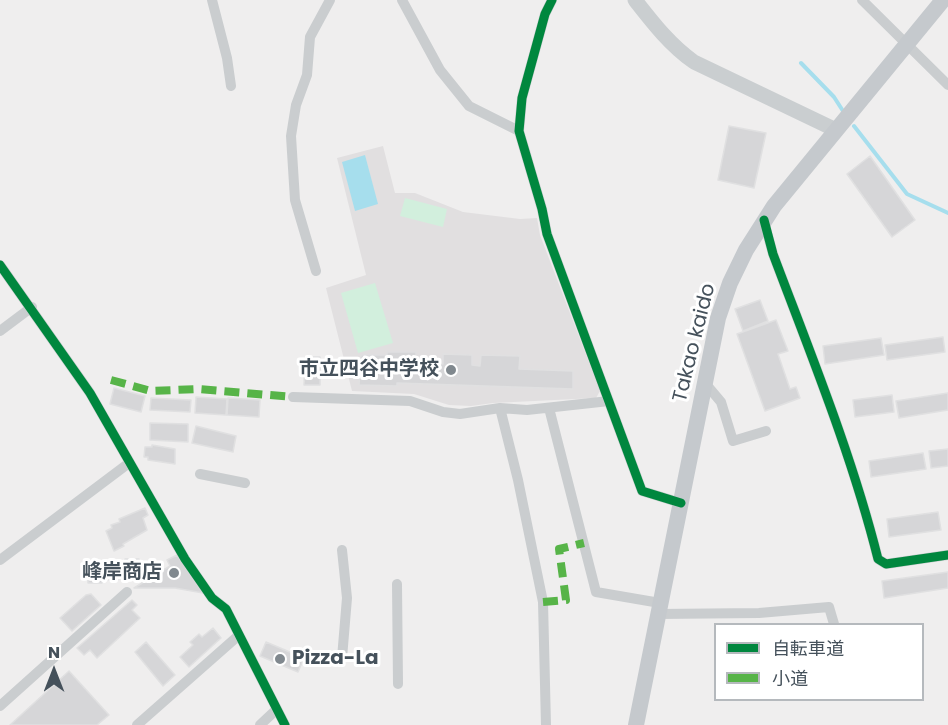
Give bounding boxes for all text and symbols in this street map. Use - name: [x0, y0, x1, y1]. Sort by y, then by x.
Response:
- street label: Takao kaido: [669, 281, 721, 405]
- place label: 市立四谷中学校: [299, 358, 439, 382]
- marker: 市立四谷中学校: [444, 363, 458, 377]
- place label: 峰岸商店: [82, 561, 162, 585]
- marker: 峰岸商店: [167, 566, 181, 580]
- legend: [714, 623, 924, 701]
- text: 自転車道: [772, 636, 844, 661]
- north arrow: [24, 641, 84, 701]
- text: N: [48, 641, 60, 664]
- place label: Pizza-La: [292, 647, 379, 671]
- marker: Pizza-La: [273, 652, 287, 666]
- text: 小道: [772, 666, 808, 691]

